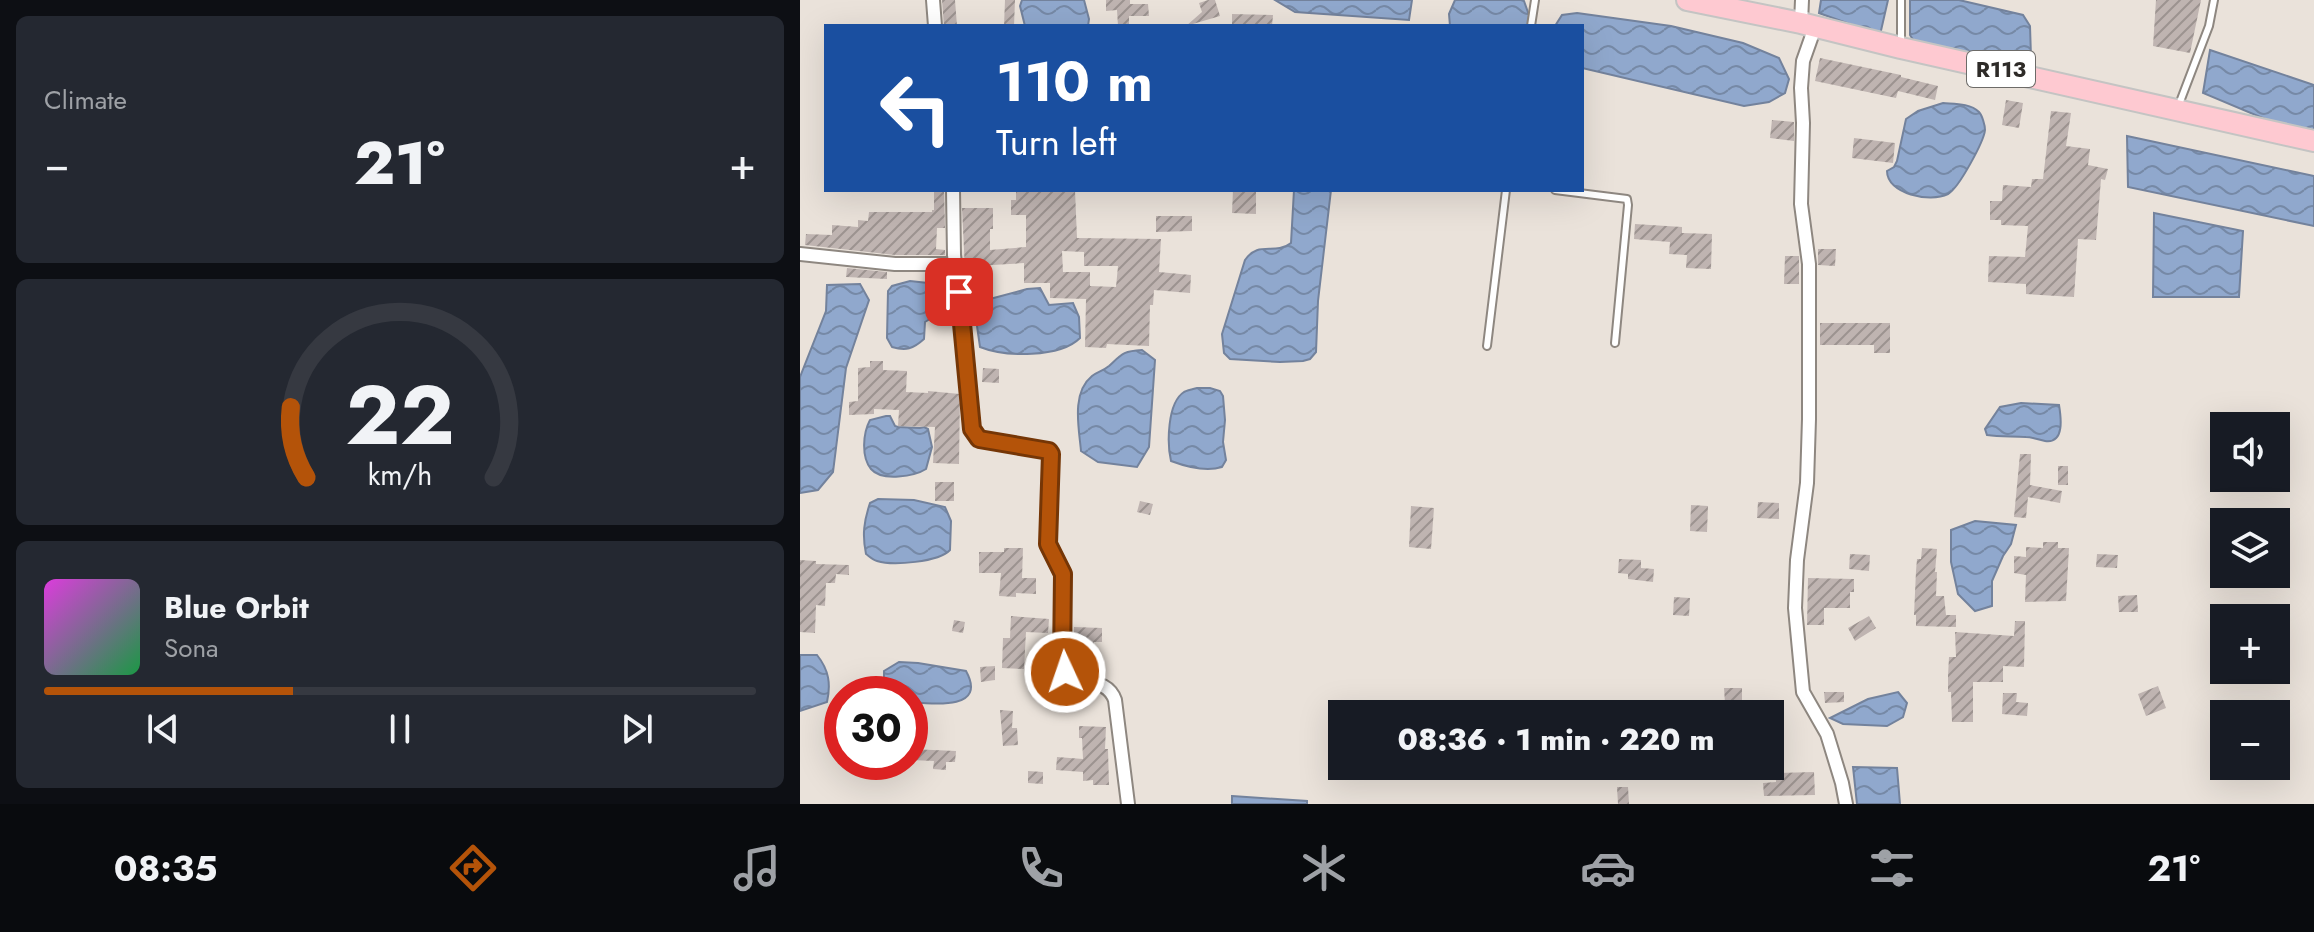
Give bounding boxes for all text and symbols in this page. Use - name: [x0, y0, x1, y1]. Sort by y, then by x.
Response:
- text: 110 m: [996, 41, 1153, 122]
- road number: R113: [1967, 51, 2035, 87]
- icon: left: [864, 56, 968, 160]
- text: Climate: [44, 81, 127, 119]
- text: Turn left: [996, 116, 1117, 168]
- text: 21°: [354, 120, 445, 207]
- text: −: [44, 132, 70, 196]
- text: +: [729, 132, 756, 196]
- pin: [925, 258, 993, 326]
- icon: arrive: [937, 270, 981, 314]
- text: 22: [345, 355, 455, 475]
- map controls: [2210, 412, 2290, 780]
- button: sound: [2210, 412, 2290, 492]
- text: km/h: [368, 454, 432, 496]
- button: layers: [2210, 508, 2290, 588]
- text: Blue Orbit: [164, 586, 309, 629]
- button: +: [2210, 604, 2290, 684]
- text: Sona: [164, 629, 219, 667]
- position arrow: [1023, 630, 1107, 714]
- speed limit sign: 30: [824, 676, 928, 780]
- button: −: [2210, 700, 2290, 780]
- icon: previous: [141, 707, 185, 751]
- icon: pause: [378, 707, 422, 751]
- icon: next: [615, 707, 659, 751]
- text: 08:36 · 1 min · 220 m: [1398, 718, 1714, 761]
- icon: directions: [445, 840, 501, 896]
- icon: music: [729, 840, 785, 896]
- icon: phone: [1013, 840, 1069, 896]
- icon: climate: [1296, 840, 1352, 896]
- icon: car: [1580, 840, 1636, 896]
- icon: filters: [1864, 840, 1920, 896]
- text: 08:35: [114, 842, 217, 894]
- text: 21°: [2147, 842, 2200, 894]

